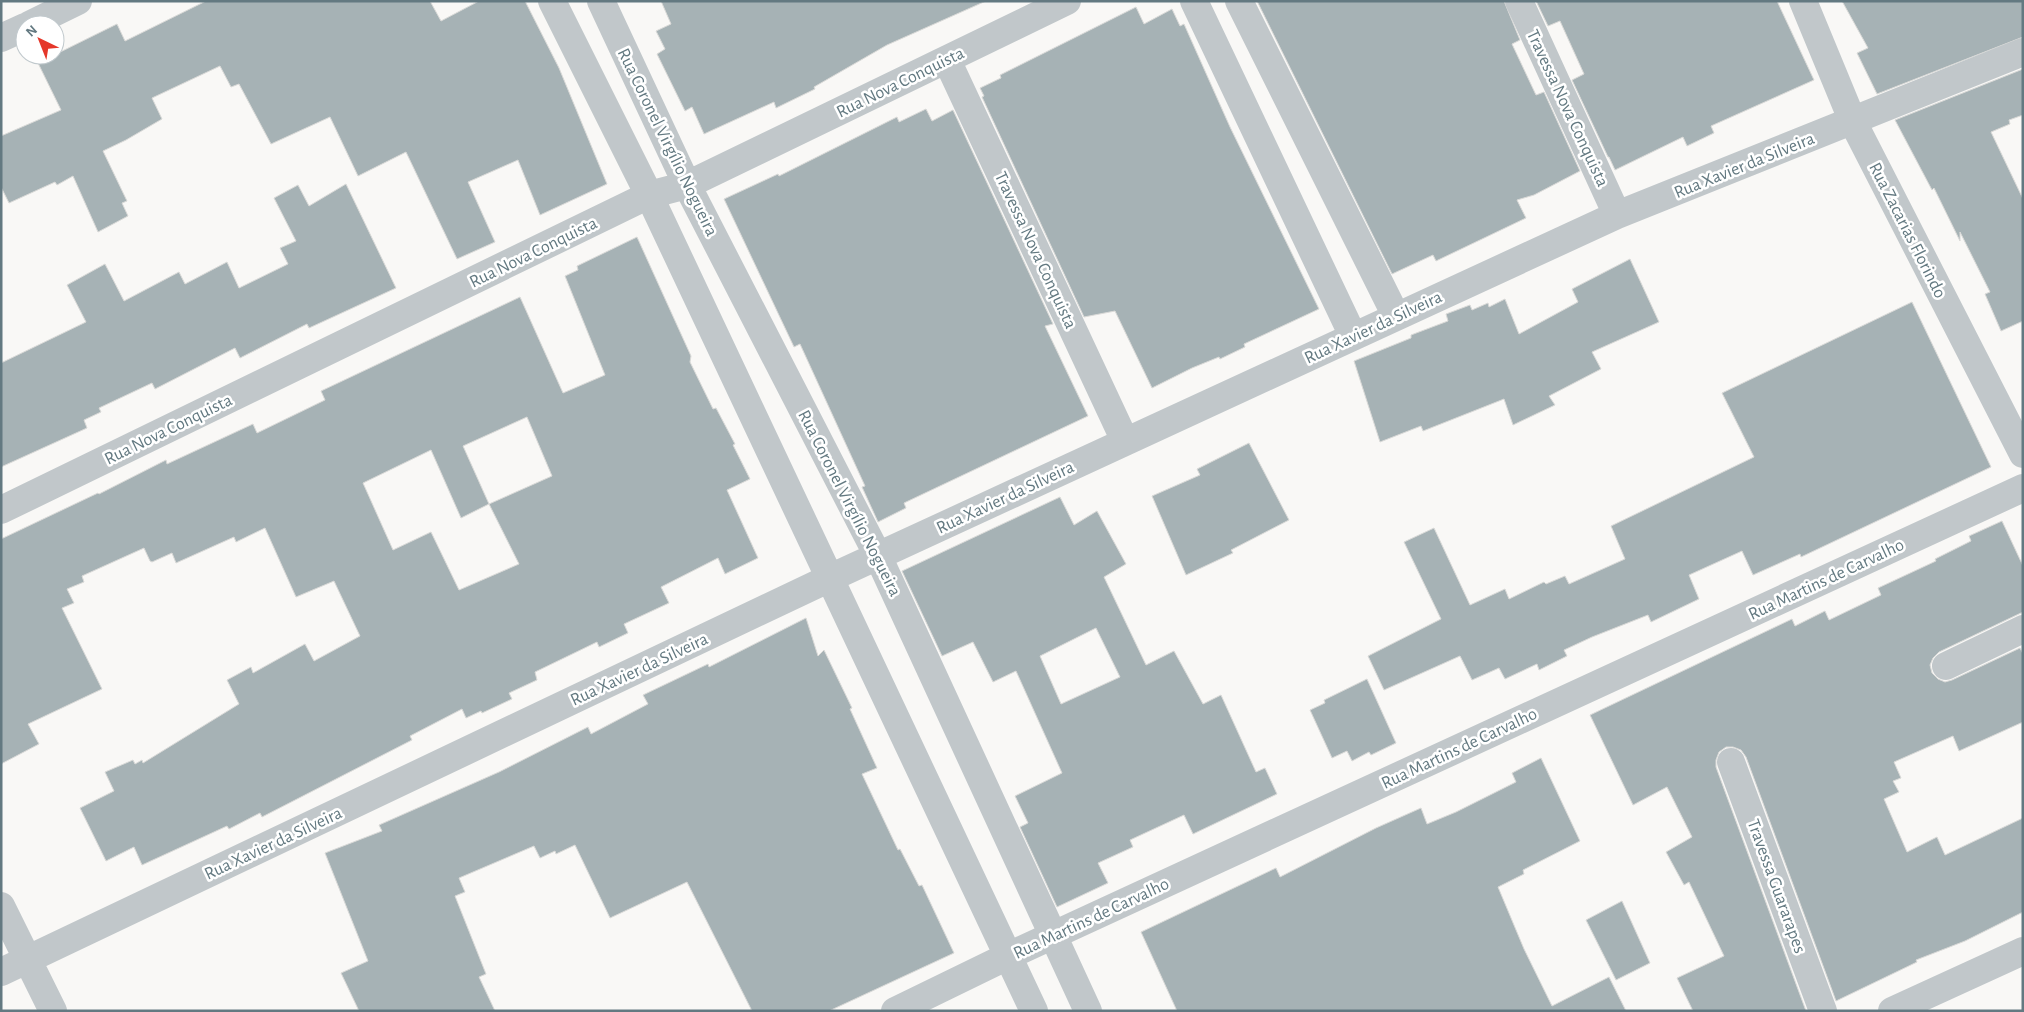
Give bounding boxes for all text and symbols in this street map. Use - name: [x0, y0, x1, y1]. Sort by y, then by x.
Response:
- north arrow: [15, 15, 65, 65]
- text: N: [23, 23, 40, 40]
- street label: Travessa Nova Conquista: [1523, 27, 1611, 190]
- street label: Rua Nova Conquista: [834, 44, 967, 122]
- street label: Rua Coronel Virgílio Nogueira: [614, 46, 720, 239]
- street label: Rua Xavier da Silveira: [1672, 130, 1817, 202]
- street label: Rua Zacarias Florindo: [1865, 160, 1949, 301]
- street label: Travessa Nova Conquista: [991, 169, 1079, 332]
- street label: Rua Nova Conquista: [467, 214, 600, 292]
- street label: Rua Xavier da Silveira: [1302, 288, 1445, 368]
- street label: Rua Nova Conquista: [102, 391, 235, 469]
- street label: Rua Coronel Virgílio Nogueira: [794, 407, 904, 600]
- street label: Rua Xavier da Silveira: [934, 458, 1077, 538]
- street label: Rua Martins de Carvalho: [1746, 536, 1907, 624]
- street label: Rua Xavier da Silveira: [568, 630, 711, 710]
- street label: Rua Martins de Carvalho: [1379, 705, 1540, 793]
- street label: Rua Xavier da Silveira: [202, 804, 345, 884]
- street label: Travessa Guararapes: [1743, 817, 1809, 956]
- street label: Rua Martins de Carvalho: [1011, 875, 1172, 963]

